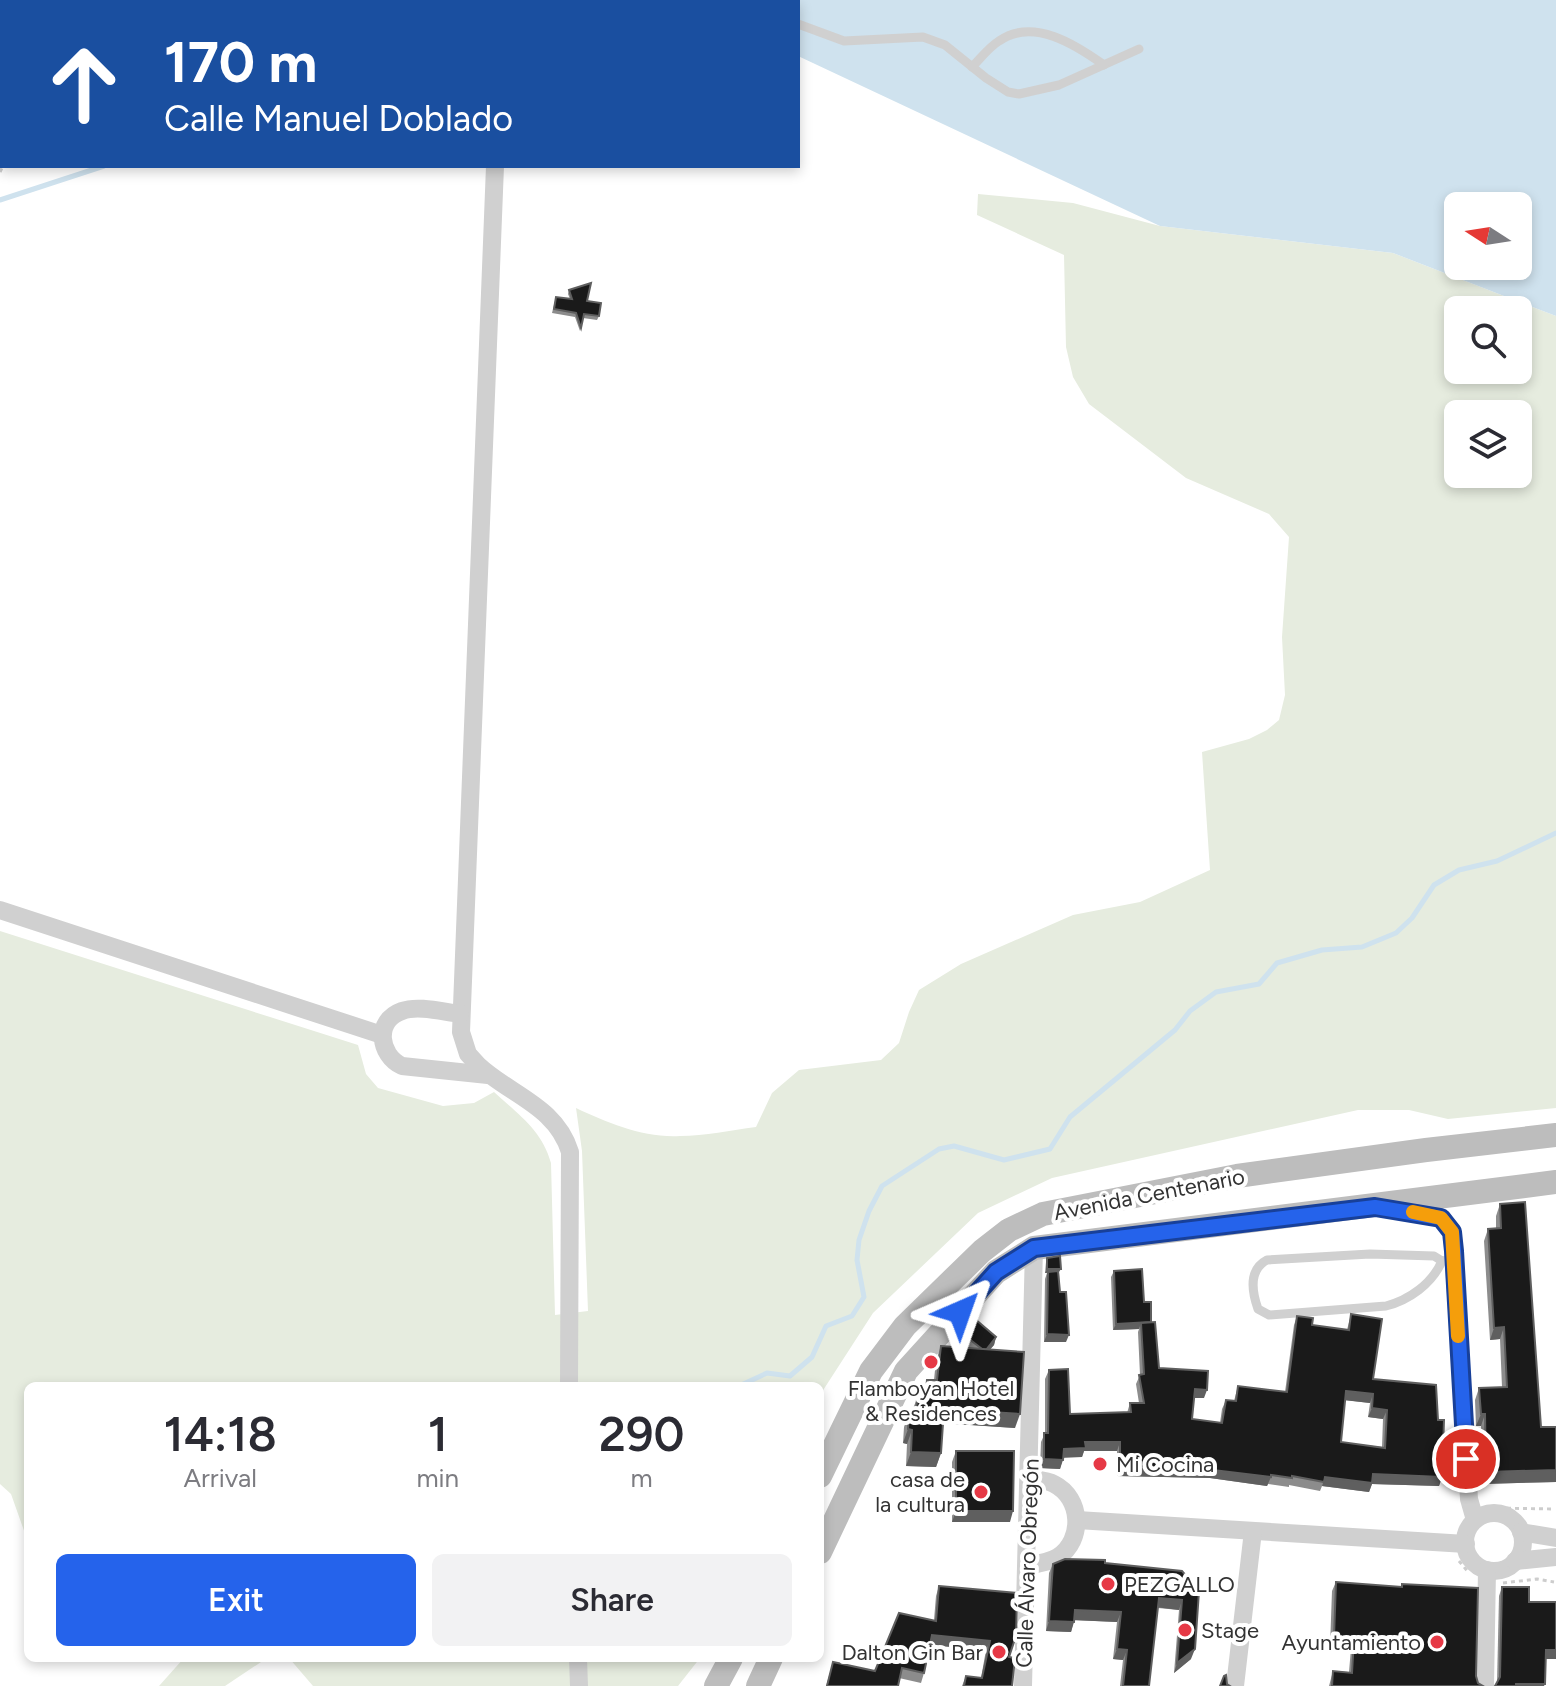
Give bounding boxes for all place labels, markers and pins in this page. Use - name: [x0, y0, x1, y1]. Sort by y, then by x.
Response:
- marker: Flamboyan Hotel & Residences: [922, 1353, 940, 1371]
- place label: Flamboyan Hotel & Residences: [848, 1375, 1014, 1427]
- pin: [1432, 1425, 1500, 1493]
- place label: Mi Cocina: [1116, 1451, 1214, 1478]
- marker: Mi Cocina: [1091, 1455, 1109, 1473]
- place label: casa de la cultura: [875, 1466, 965, 1518]
- marker: casa de la cultura: [972, 1483, 990, 1501]
- place label: PEZGALLO: [1124, 1571, 1235, 1598]
- marker: PEZGALLO: [1099, 1575, 1117, 1593]
- place label: Stage: [1201, 1617, 1259, 1644]
- marker: Stage: [1176, 1621, 1194, 1639]
- place label: Ayuntamiento: [1282, 1629, 1421, 1656]
- marker: Ayuntamiento: [1428, 1633, 1446, 1651]
- place label: Dalton Gin Bar: [841, 1639, 984, 1666]
- marker: Dalton Gin Bar: [990, 1643, 1008, 1661]

